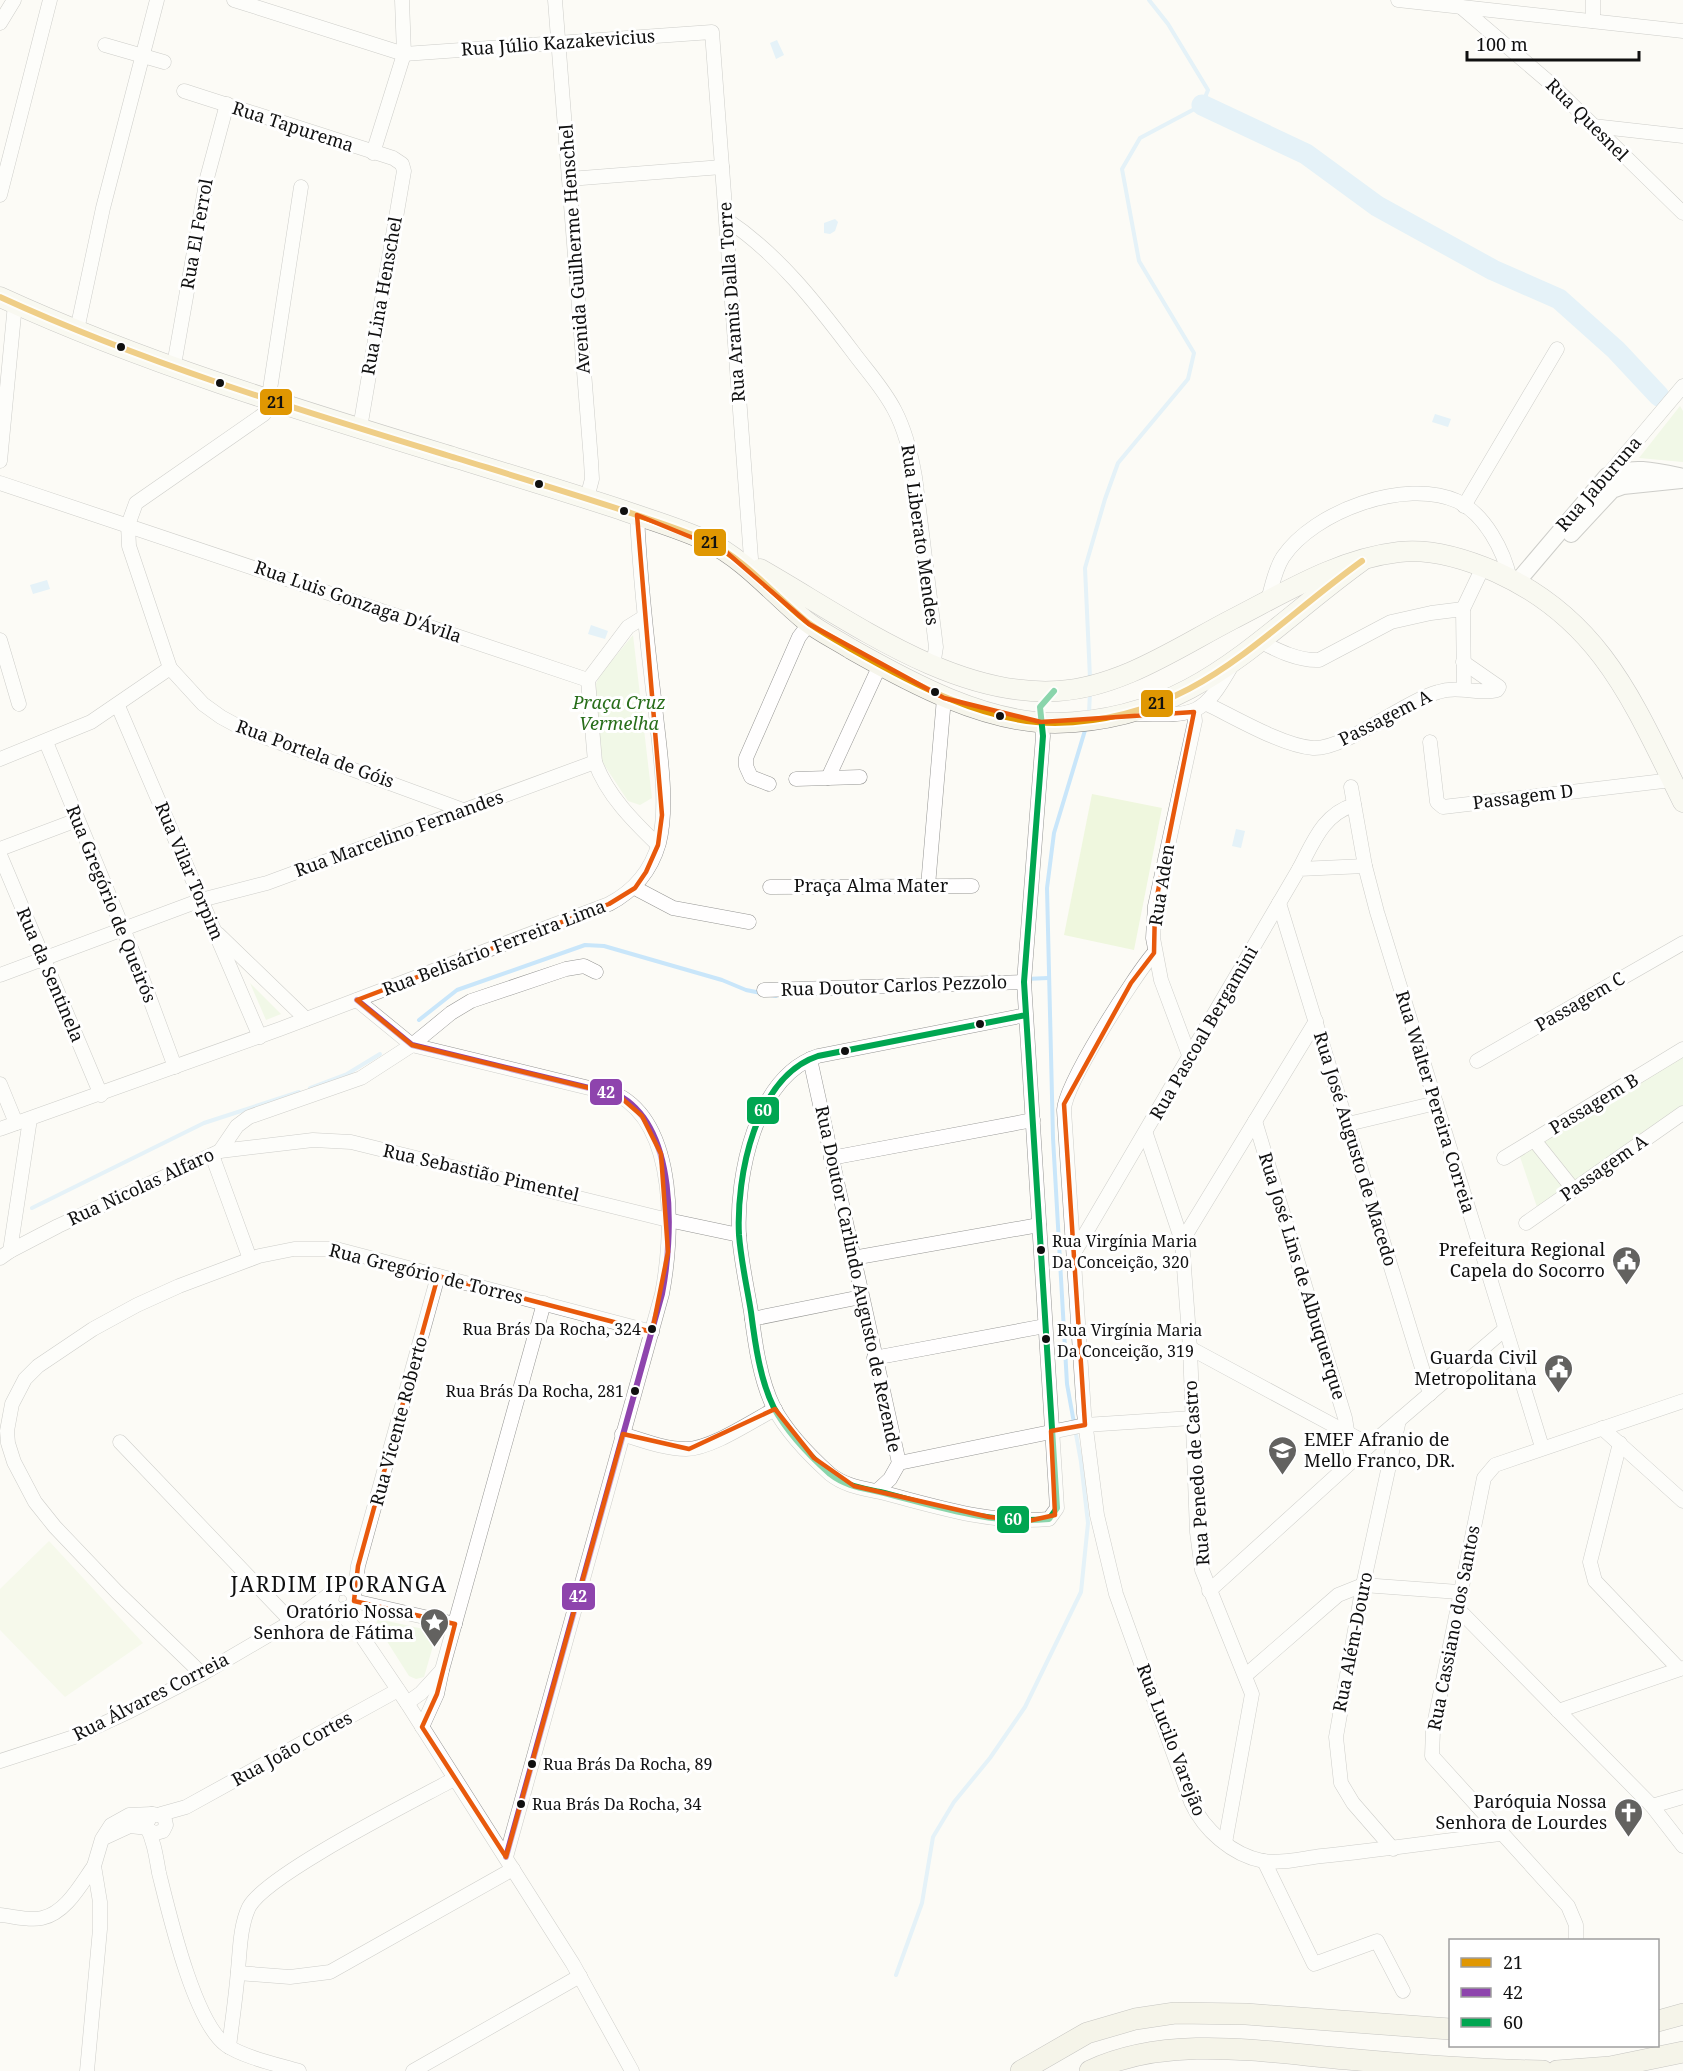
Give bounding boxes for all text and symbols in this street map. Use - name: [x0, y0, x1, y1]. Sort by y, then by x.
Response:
- street label: Rua Júlio Kazakevicius: [460, 23, 656, 61]
- scale bar: [1467, 24, 1640, 62]
- text: 100 m: [1476, 32, 1528, 56]
- street label: Rua Quesnel: [1541, 73, 1634, 166]
- street label: Rua Tapurema: [229, 95, 357, 157]
- street label: Avenida Guilherme Henschel: [553, 123, 595, 375]
- street label: Rua El Ferrol: [174, 176, 218, 291]
- street label: Rua Aramis Dalla Torre: [712, 201, 750, 403]
- street label: Rua Lina Henschel: [355, 214, 407, 377]
- unlabelled marker: [115, 341, 127, 353]
- unlabelled marker: [214, 377, 226, 389]
- line badge: 21: [259, 388, 293, 416]
- text: 21: [267, 391, 285, 413]
- street label: Rua Jaburuna: [1550, 431, 1646, 536]
- street label: Rua Liberato Mendes: [896, 443, 946, 627]
- unlabelled marker: [533, 478, 545, 490]
- unlabelled marker: [618, 505, 630, 517]
- line badge: 21: [693, 528, 727, 557]
- text: 21: [701, 531, 719, 553]
- street label: Rua Luis Gonzaga D'Ávila: [252, 554, 465, 648]
- street label: Passagem A: [1334, 683, 1435, 751]
- unlabelled marker: [929, 686, 941, 698]
- line badge: 21: [1140, 689, 1174, 718]
- park label: Praça Cruz Vermelha: [571, 690, 666, 735]
- text: 21: [1148, 692, 1166, 714]
- unlabelled marker: [994, 710, 1006, 722]
- street label: Rua Portela de Góis: [233, 713, 398, 793]
- street label: Passagem D: [1471, 778, 1575, 814]
- street label: Rua Marcelino Fernandes: [291, 784, 506, 882]
- street label: Rua Vilar Torpim: [150, 798, 230, 943]
- street label: Rua Gregório de Queirós: [61, 801, 163, 1006]
- street label: Rua Aden: [1143, 842, 1179, 928]
- street label: Praça Alma Mater: [794, 873, 949, 897]
- street label: Rua Belisário Ferreira Lima: [379, 893, 609, 1001]
- street label: Rua da Sentinela: [12, 904, 90, 1046]
- street label: Rua Pascoal Bergamini: [1144, 941, 1263, 1124]
- street label: Passagem C: [1530, 966, 1629, 1036]
- street label: Rua Doutor Carlos Pezzolo: [780, 969, 1008, 1001]
- street label: Rua Walter Pereira Correia: [1391, 987, 1481, 1216]
- unlabelled marker: [974, 1018, 986, 1030]
- street label: Rua José Augusto de Macedo: [1309, 1029, 1403, 1269]
- unlabelled marker: [839, 1045, 851, 1057]
- street label: Passagem B: [1544, 1067, 1643, 1139]
- line badge: 42: [589, 1078, 623, 1106]
- text: 42: [597, 1081, 615, 1103]
- line badge: 60: [746, 1096, 780, 1125]
- text: 60: [754, 1099, 772, 1121]
- street label: Rua Doutor Carlindo Augusto de Rezende: [810, 1103, 908, 1454]
- street label: Passagem A: [1555, 1128, 1652, 1206]
- street label: Rua Sebastião Pimentel: [381, 1138, 582, 1206]
- street label: Rua Nicolas Alfaro: [63, 1142, 218, 1231]
- street label: Rua José Lins de Albuquerque: [1254, 1149, 1352, 1402]
- place label: Rua Virgínia Maria Da Conceição, 320: [1052, 1230, 1197, 1273]
- street label: Rua Gregório de Torres: [327, 1237, 526, 1309]
- place label: Prefeitura Regional Capela do Socorro: [1439, 1237, 1605, 1282]
- marker: Rua Virgínia Maria Da Conceição, 320: [1035, 1244, 1047, 1256]
- public building icon: Prefeitura Regional Capela do Socorro: [1610, 1244, 1642, 1286]
- place label: Rua Brás Da Rocha, 324: [463, 1318, 641, 1340]
- place label: Rua Virgínia Maria Da Conceição, 319: [1057, 1319, 1202, 1362]
- marker: Rua Brás Da Rocha, 324: [646, 1323, 658, 1335]
- street label: Rua Vicente Roberto: [364, 1333, 432, 1508]
- marker: Rua Virgínia Maria Da Conceição, 319: [1040, 1333, 1052, 1345]
- place label: Guarda Civil Metropolitana: [1414, 1345, 1537, 1390]
- public building icon: Guarda Civil Metropolitana: [1542, 1352, 1574, 1394]
- place label: Rua Brás Da Rocha, 281: [446, 1380, 624, 1402]
- street label: Rua Penedo de Castro: [1178, 1380, 1214, 1567]
- marker: Rua Brás Da Rocha, 281: [629, 1385, 641, 1397]
- place label: EMEF Afranio de Mello Franco, DR.: [1304, 1427, 1455, 1472]
- school or university icon: EMEF Afranio de Mello Franco, DR.: [1267, 1434, 1299, 1476]
- line badge: 60: [996, 1505, 1030, 1534]
- text: 60: [1004, 1508, 1022, 1530]
- street label: Rua Cassiano dos Santos: [1421, 1523, 1485, 1733]
- district label: JARDIM IPORANGA: [229, 1570, 448, 1598]
- street label: Rua Além-Douro: [1327, 1570, 1377, 1714]
- line badge: 42: [561, 1582, 596, 1611]
- text: 42: [569, 1585, 587, 1607]
- place label: Oratório Nossa Senhora de Fátima: [254, 1599, 414, 1644]
- place icon: Oratório Nossa Senhora de Fátima: [419, 1606, 451, 1648]
- street label: Rua Álvares Correia: [69, 1646, 232, 1746]
- street label: Rua Lucilo Varejão: [1132, 1660, 1212, 1819]
- street label: Rua João Cortes: [227, 1705, 356, 1791]
- place label: Rua Brás Da Rocha, 89: [543, 1753, 713, 1775]
- marker: Rua Brás Da Rocha, 89: [526, 1758, 538, 1770]
- place label: Paróquia Nossa Senhora de Lourdes: [1436, 1789, 1607, 1834]
- place label: Rua Brás Da Rocha, 34: [532, 1793, 702, 1815]
- church icon: Paróquia Nossa Senhora de Lourdes: [1612, 1796, 1644, 1838]
- marker: Rua Brás Da Rocha, 34: [515, 1798, 527, 1810]
- legend: [1449, 1939, 1659, 2047]
- text: 21: [1503, 1950, 1523, 1974]
- text: 42: [1503, 1980, 1523, 2004]
- text: 60: [1503, 2010, 1523, 2034]

